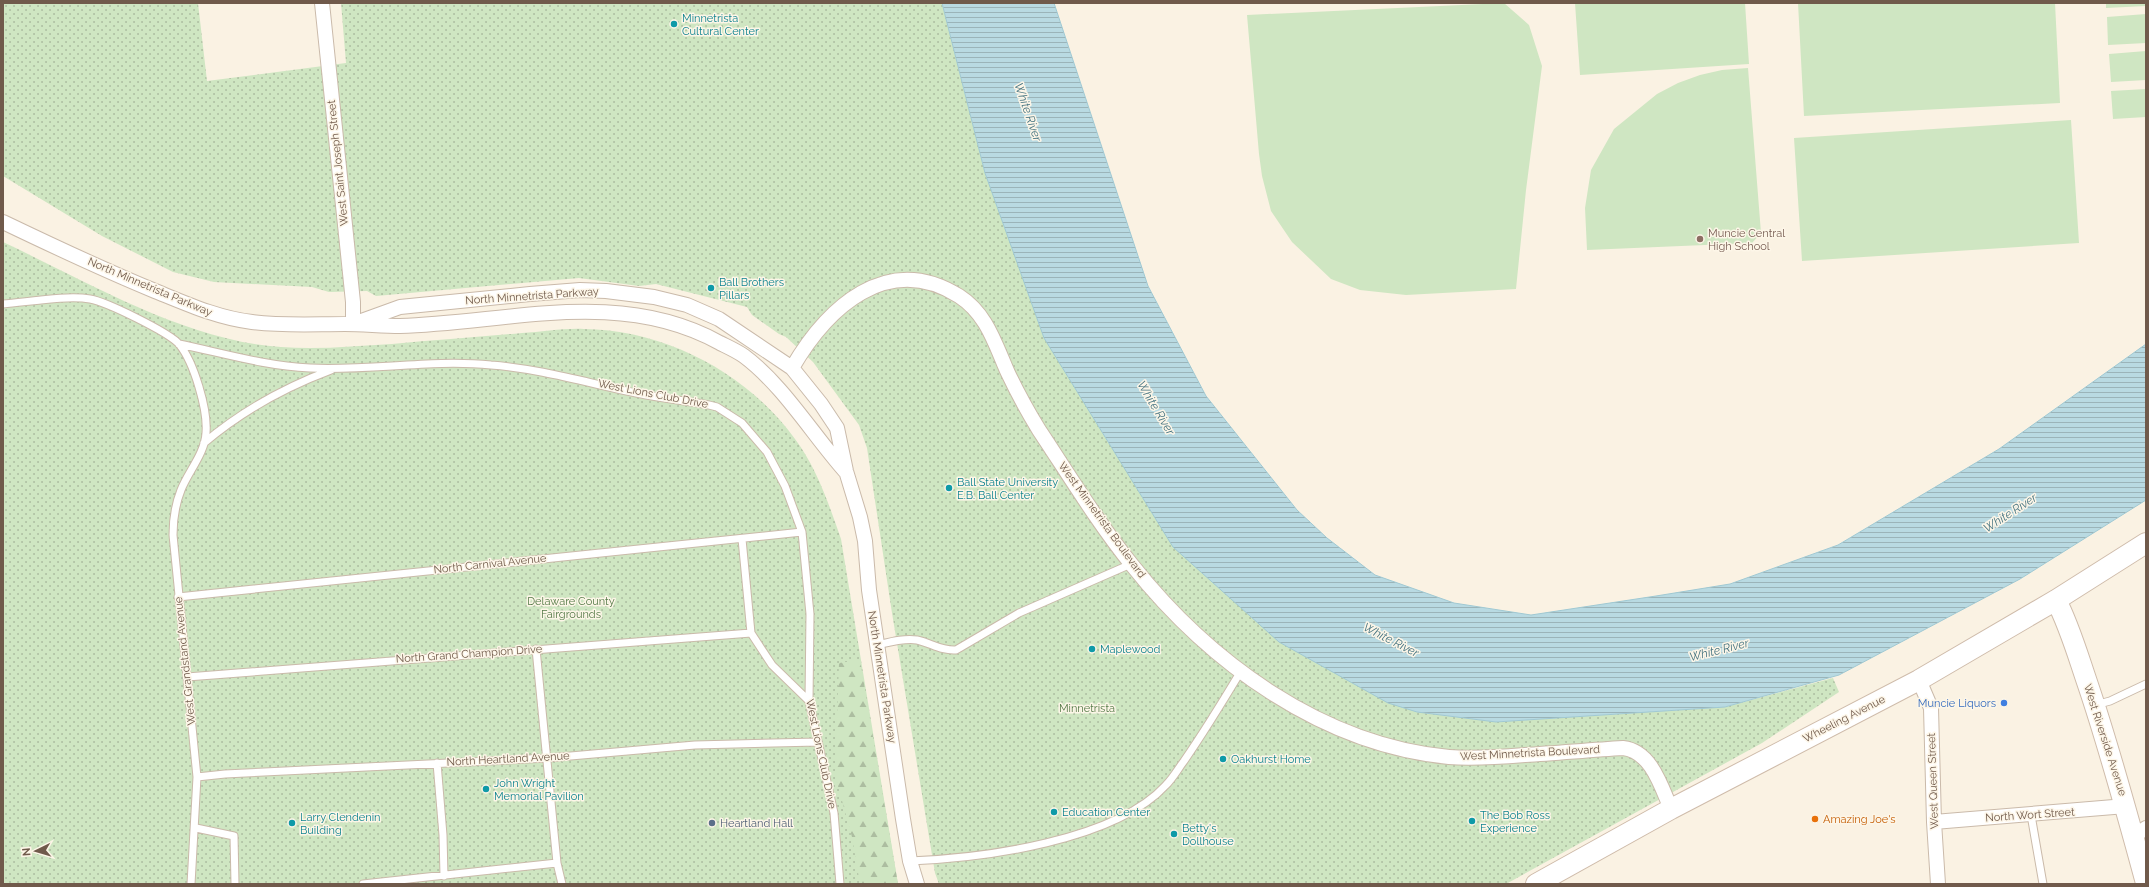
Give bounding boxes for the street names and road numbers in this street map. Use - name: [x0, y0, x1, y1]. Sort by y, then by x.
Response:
- street label: West Saint Joseph Street: [325, 99, 351, 227]
- street label: North Minnetrista Parkway: [86, 255, 214, 319]
- street label: North Minnetrista Parkway: [465, 285, 599, 307]
- street label: West Lions Club Drive: [597, 377, 710, 411]
- street label: West Minnetrista Boulevard: [1056, 460, 1148, 581]
- street label: North Carnival Avenue: [433, 552, 548, 576]
- street label: West Grandstand Avenue: [172, 595, 198, 726]
- street label: North Minnetrista Parkway: [865, 610, 899, 744]
- street label: North Grand Champion Drive: [395, 642, 543, 666]
- street label: West Riverside Avenue: [2081, 683, 2129, 798]
- street label: Wheeling Avenue: [1801, 692, 1888, 745]
- street label: West Lions Club Drive: [803, 698, 839, 811]
- street label: West Queen Street: [1925, 732, 1941, 829]
- street label: West Minnetrista Boulevard: [1460, 743, 1600, 763]
- street label: North Heartland Avenue: [446, 749, 570, 769]
- street label: North Wort Street: [1985, 805, 2075, 825]

